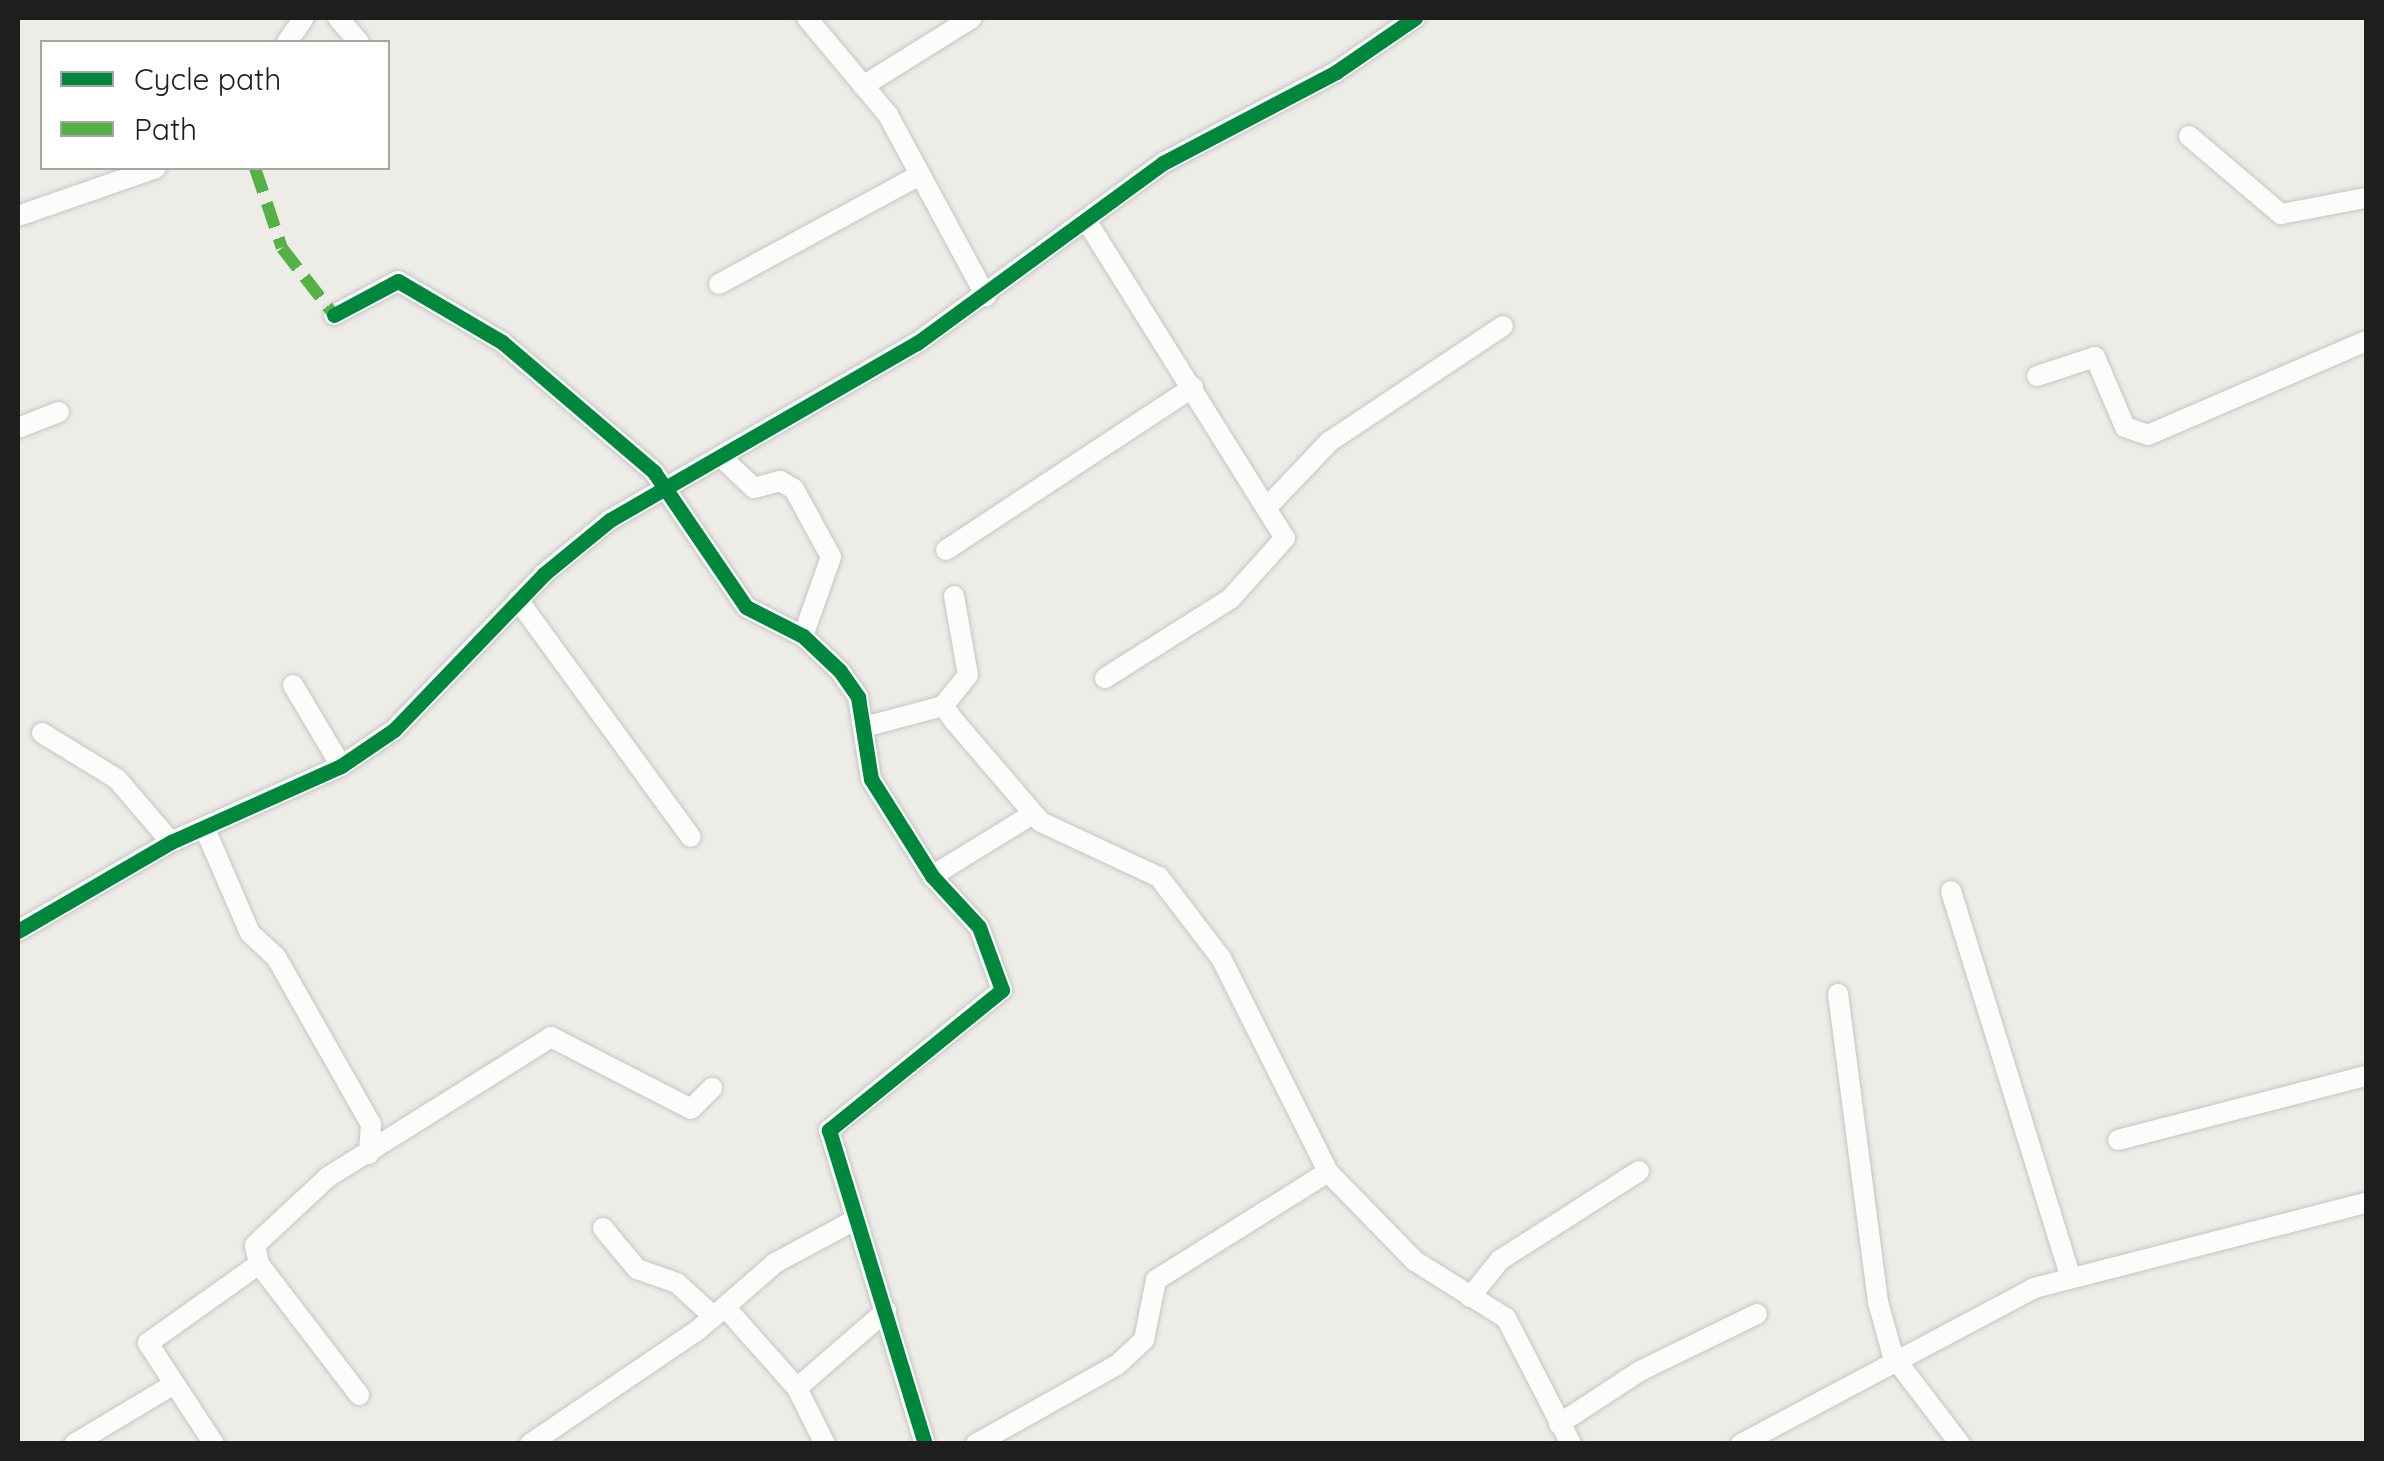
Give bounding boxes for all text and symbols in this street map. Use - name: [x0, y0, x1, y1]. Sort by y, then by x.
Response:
- legend: [40, 40, 390, 170]
- text: Cycle path: [134, 60, 281, 98]
- text: Path: [134, 110, 197, 148]

